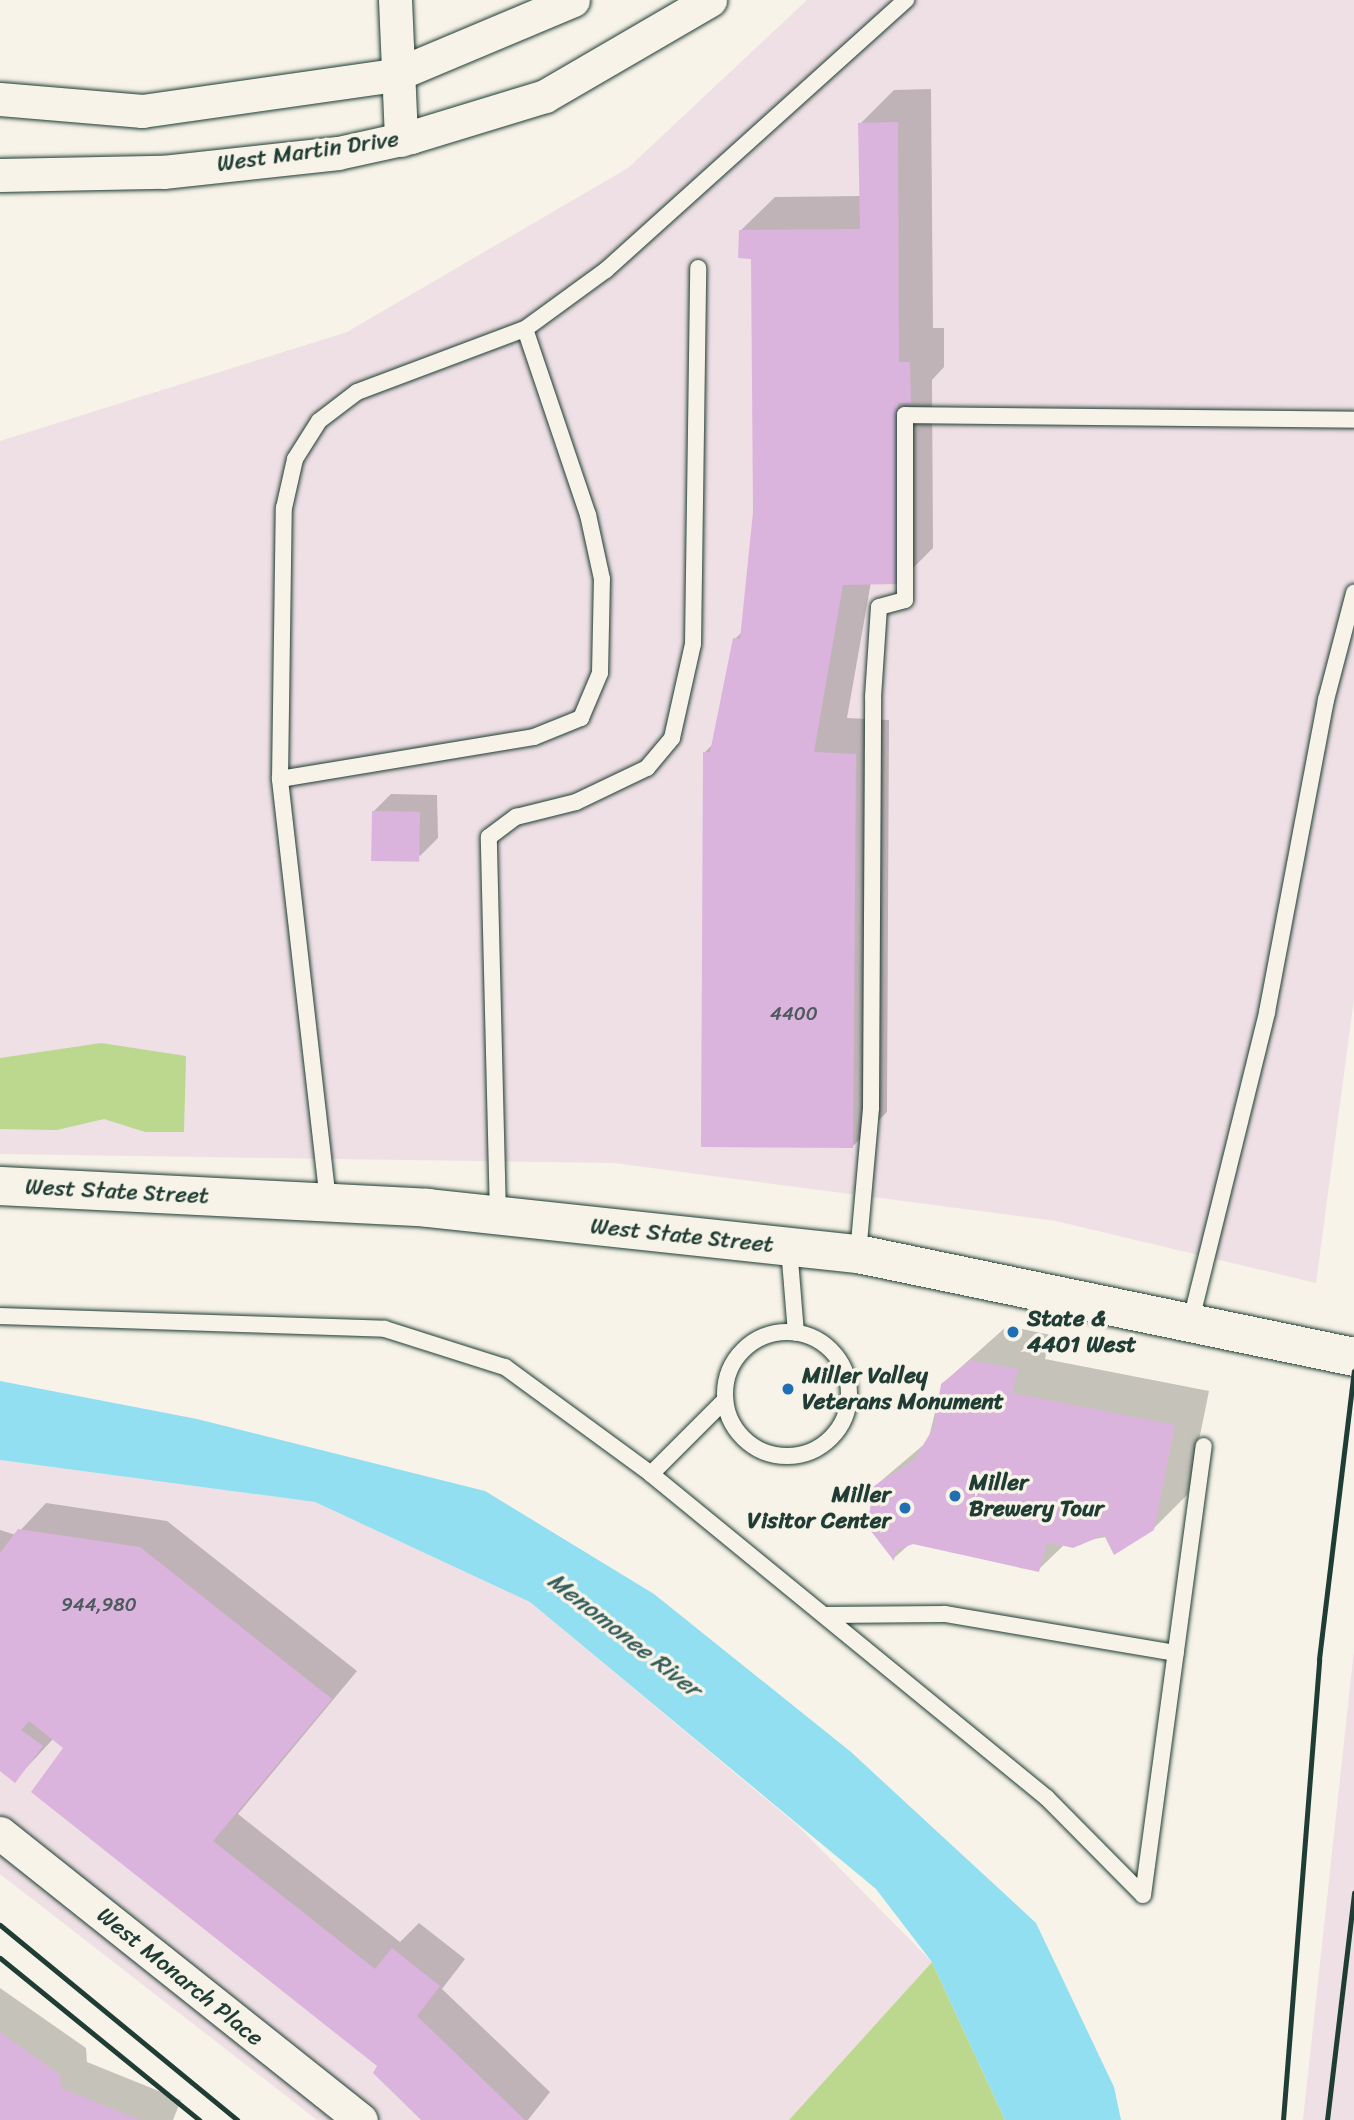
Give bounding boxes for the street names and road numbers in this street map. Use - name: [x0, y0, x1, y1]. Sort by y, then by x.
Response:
- street label: West Martin Drive: [216, 126, 400, 178]
- street label: West State Street: [23, 1173, 211, 1211]
- street label: West State Street: [588, 1213, 776, 1259]
- street label: West Monarch Place: [92, 1902, 268, 2052]

